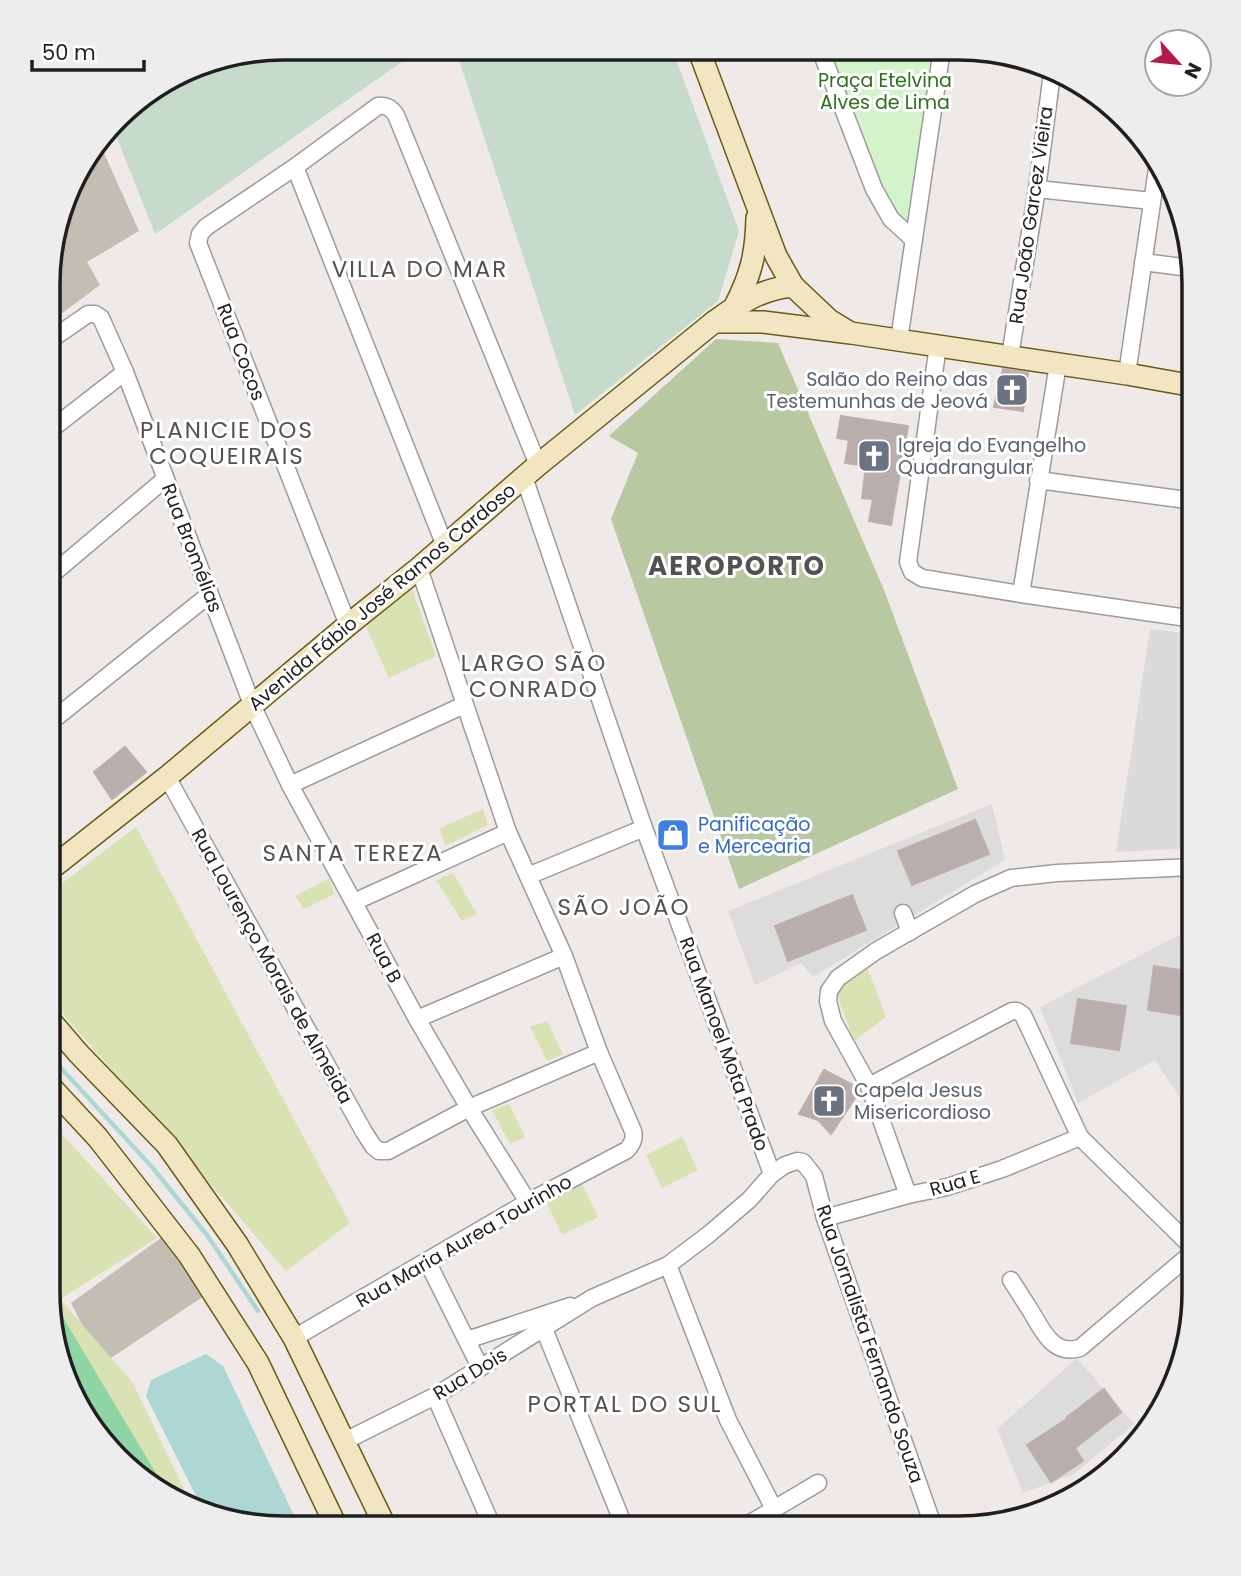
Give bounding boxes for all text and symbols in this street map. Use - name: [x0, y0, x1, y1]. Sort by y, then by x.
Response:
- scale bar: [32, 28, 144, 72]
- north arrow: [1143, 28, 1213, 98]
- text: 50 m: [42, 38, 96, 67]
- text: N: [1177, 58, 1208, 83]
- park label: Praça Etelvina Alves de Lima: [818, 67, 952, 116]
- street label: Rua João Garcez Vieira: [1002, 104, 1060, 326]
- district label: VILLA DO MAR: [332, 253, 508, 285]
- street label: Rua Cocos: [210, 300, 272, 404]
- place label: Salão do Reino das Testemunhas de Jeová: [766, 366, 988, 415]
- church icon: Salão do Reino das Testemunhas de Jeová: [993, 371, 1031, 409]
- district label: PLANICIE DOS COQUEIRAIS: [140, 414, 314, 472]
- place label: Igreja do Evangelho Quadrangular: [898, 432, 1086, 481]
- church icon: Igreja do Evangelho Quadrangular: [855, 437, 893, 475]
- street label: Avenida Fábio José Ramos Cardoso: [242, 477, 522, 717]
- street label: Rua Bromélias: [155, 480, 229, 616]
- district label: AEROPORTO: [648, 548, 826, 584]
- district label: LARGO SÃO CONRADO: [461, 647, 607, 705]
- place label: Panificação e Mercearia: [698, 811, 811, 860]
- shop icon: Panificação e Mercearia: [654, 816, 692, 854]
- street label: Rua Lourenço Morais de Almeida: [185, 823, 359, 1109]
- district label: SANTA TEREZA: [262, 837, 444, 869]
- district label: SÃO JOÃO: [557, 891, 691, 923]
- street label: Rua B: [360, 928, 408, 988]
- street label: Rua Manoel Mota Prado: [673, 933, 775, 1155]
- place label: Capela Jesus Misericordioso: [854, 1077, 991, 1126]
- church icon: Capela Jesus Misericordioso: [810, 1082, 848, 1120]
- street label: Rua E: [927, 1163, 983, 1203]
- street label: Rua Maria Aurea Tourinho: [351, 1168, 577, 1314]
- street label: Rua Jornalista Fernando Souza: [810, 1201, 930, 1487]
- street label: Rua Dois: [428, 1341, 512, 1407]
- district label: PORTAL DO SUL: [528, 1388, 722, 1420]

